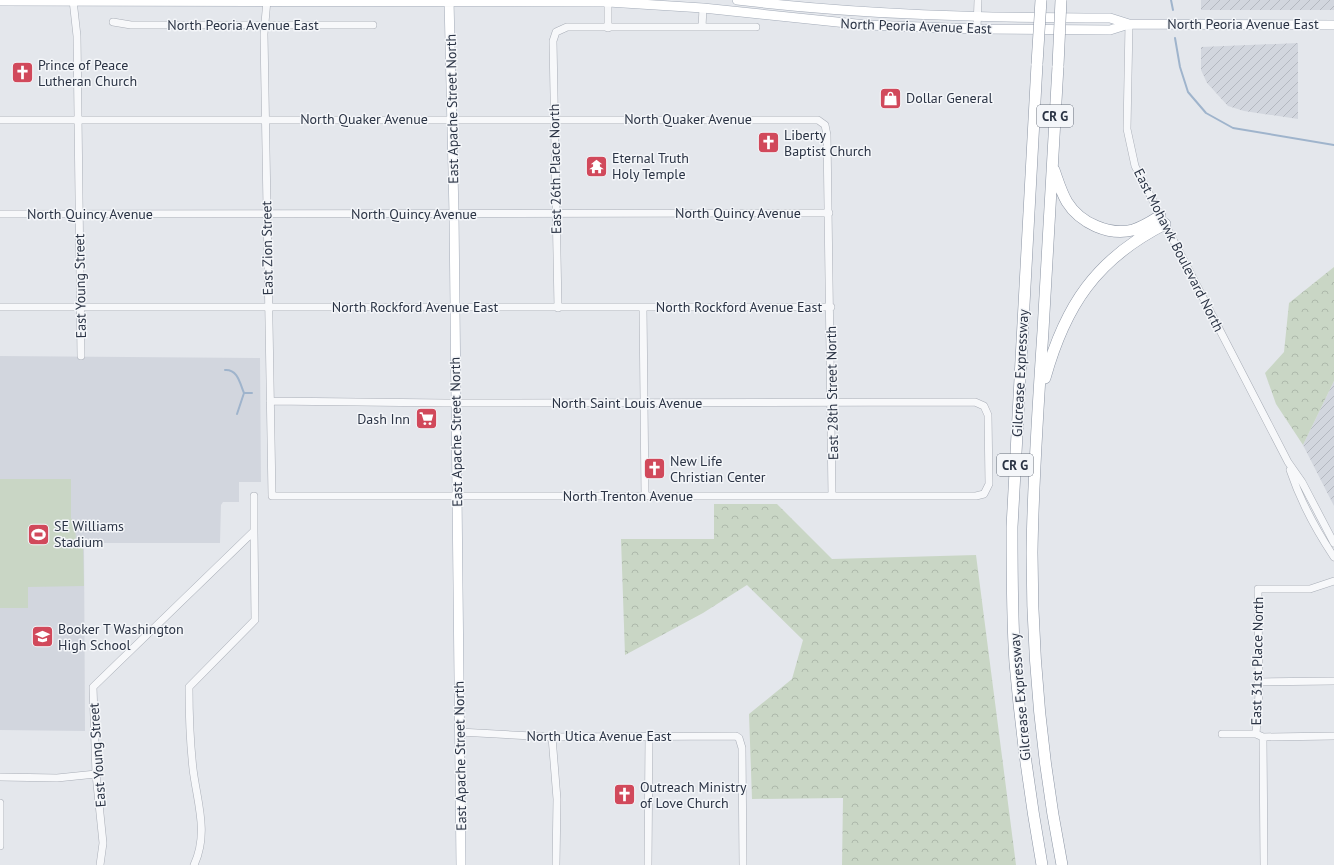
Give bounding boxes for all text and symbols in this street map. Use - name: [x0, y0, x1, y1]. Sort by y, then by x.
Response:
- street label: North Peoria Avenue East: [840, 14, 992, 38]
- street label: North Peoria Avenue East: [1167, 15, 1319, 33]
- street label: North Peoria Avenue East: [167, 16, 319, 34]
- street label: East Apache Street North: [442, 34, 462, 184]
- place label: Prince of Peace Lutheran Church: [38, 56, 137, 90]
- church icon: Prince of Peace Lutheran Church: [9, 60, 35, 86]
- shop icon: Dollar General: [878, 85, 904, 111]
- place label: Dollar General: [906, 89, 993, 107]
- street label: East 26th Place North: [545, 104, 565, 234]
- road number: CR G: [1037, 105, 1073, 127]
- street label: North Quaker Avenue: [300, 110, 428, 128]
- street label: North Quaker Avenue: [624, 110, 752, 128]
- place label: Liberty Baptist Church: [784, 126, 872, 160]
- church icon: Liberty Baptist Church: [756, 130, 782, 156]
- place label: Eternal Truth Holy Temple: [612, 149, 689, 183]
- temple icon: Eternal Truth Holy Temple: [584, 153, 610, 179]
- street label: East Mohawk Boulevard North: [1130, 165, 1228, 335]
- street label: East Zion Street: [257, 200, 277, 295]
- street label: North Quincy Avenue: [675, 204, 801, 222]
- street label: North Quincy Avenue: [27, 205, 153, 223]
- street label: North Quincy Avenue: [351, 205, 477, 223]
- street label: East Young Street: [70, 233, 90, 339]
- street label: North Rockford Avenue East: [332, 298, 498, 316]
- street label: North Rockford Avenue East: [656, 298, 822, 316]
- street label: Gilcrease Expressway: [1008, 308, 1032, 437]
- street label: East 28th Street North: [822, 326, 842, 460]
- street label: East Apache Street North: [446, 357, 466, 507]
- street label: North Saint Louis Avenue: [552, 394, 702, 412]
- supermarket icon: Dash Inn: [413, 406, 439, 432]
- place label: Dash Inn: [357, 410, 410, 428]
- place label: New Life Christian Center: [670, 452, 766, 486]
- road number: CR G: [997, 454, 1033, 476]
- church icon: New Life Christian Center: [641, 456, 667, 482]
- street label: North Trenton Avenue: [563, 487, 693, 505]
- place label: SE Williams Stadium: [54, 517, 124, 551]
- sports icon: SE Williams Stadium: [25, 521, 51, 547]
- street label: East 31st Place North: [1247, 597, 1267, 725]
- place label: Booker T Washington High School: [58, 620, 184, 654]
- school or university icon: Booker T Washington High School: [29, 624, 55, 650]
- street label: Gilcrease Expressway: [1005, 632, 1035, 762]
- street label: East Apache Street North: [450, 681, 470, 831]
- street label: East Young Street: [84, 702, 110, 808]
- street label: North Utica Avenue East: [527, 727, 672, 745]
- place label: Outreach Ministry of Love Church: [640, 778, 747, 812]
- church icon: Outreach Ministry of Love Church: [612, 782, 638, 808]

